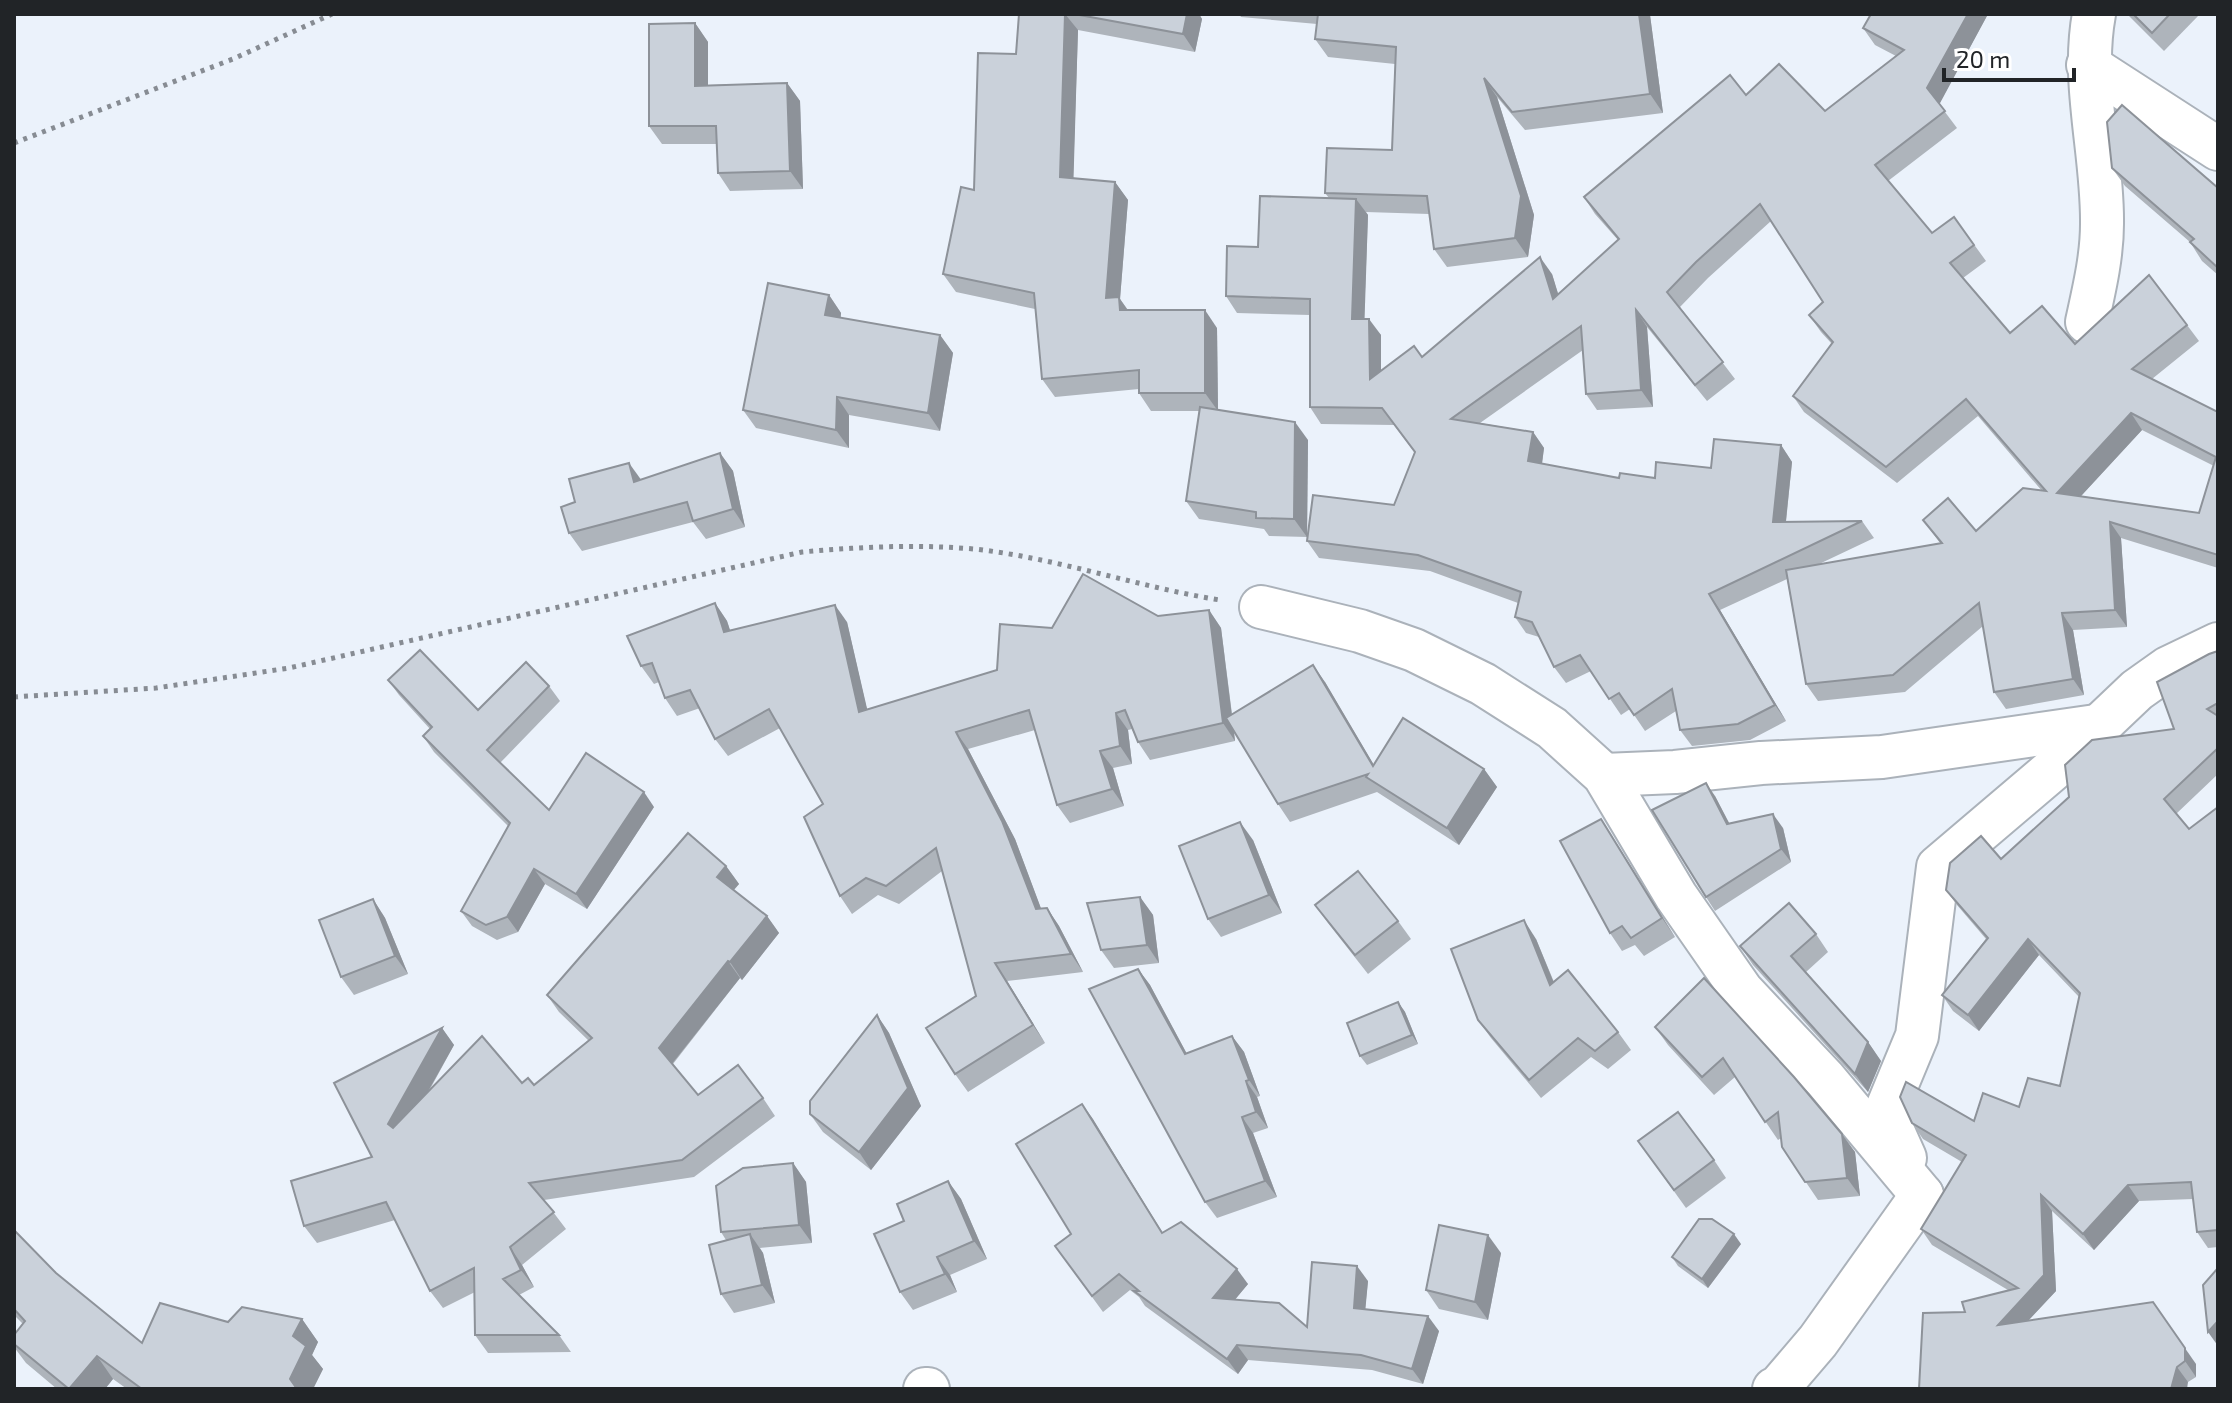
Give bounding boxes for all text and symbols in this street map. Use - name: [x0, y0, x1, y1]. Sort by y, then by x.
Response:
- scale bar: [1944, 32, 2074, 82]
- text: 20 m: [1956, 44, 2010, 73]

